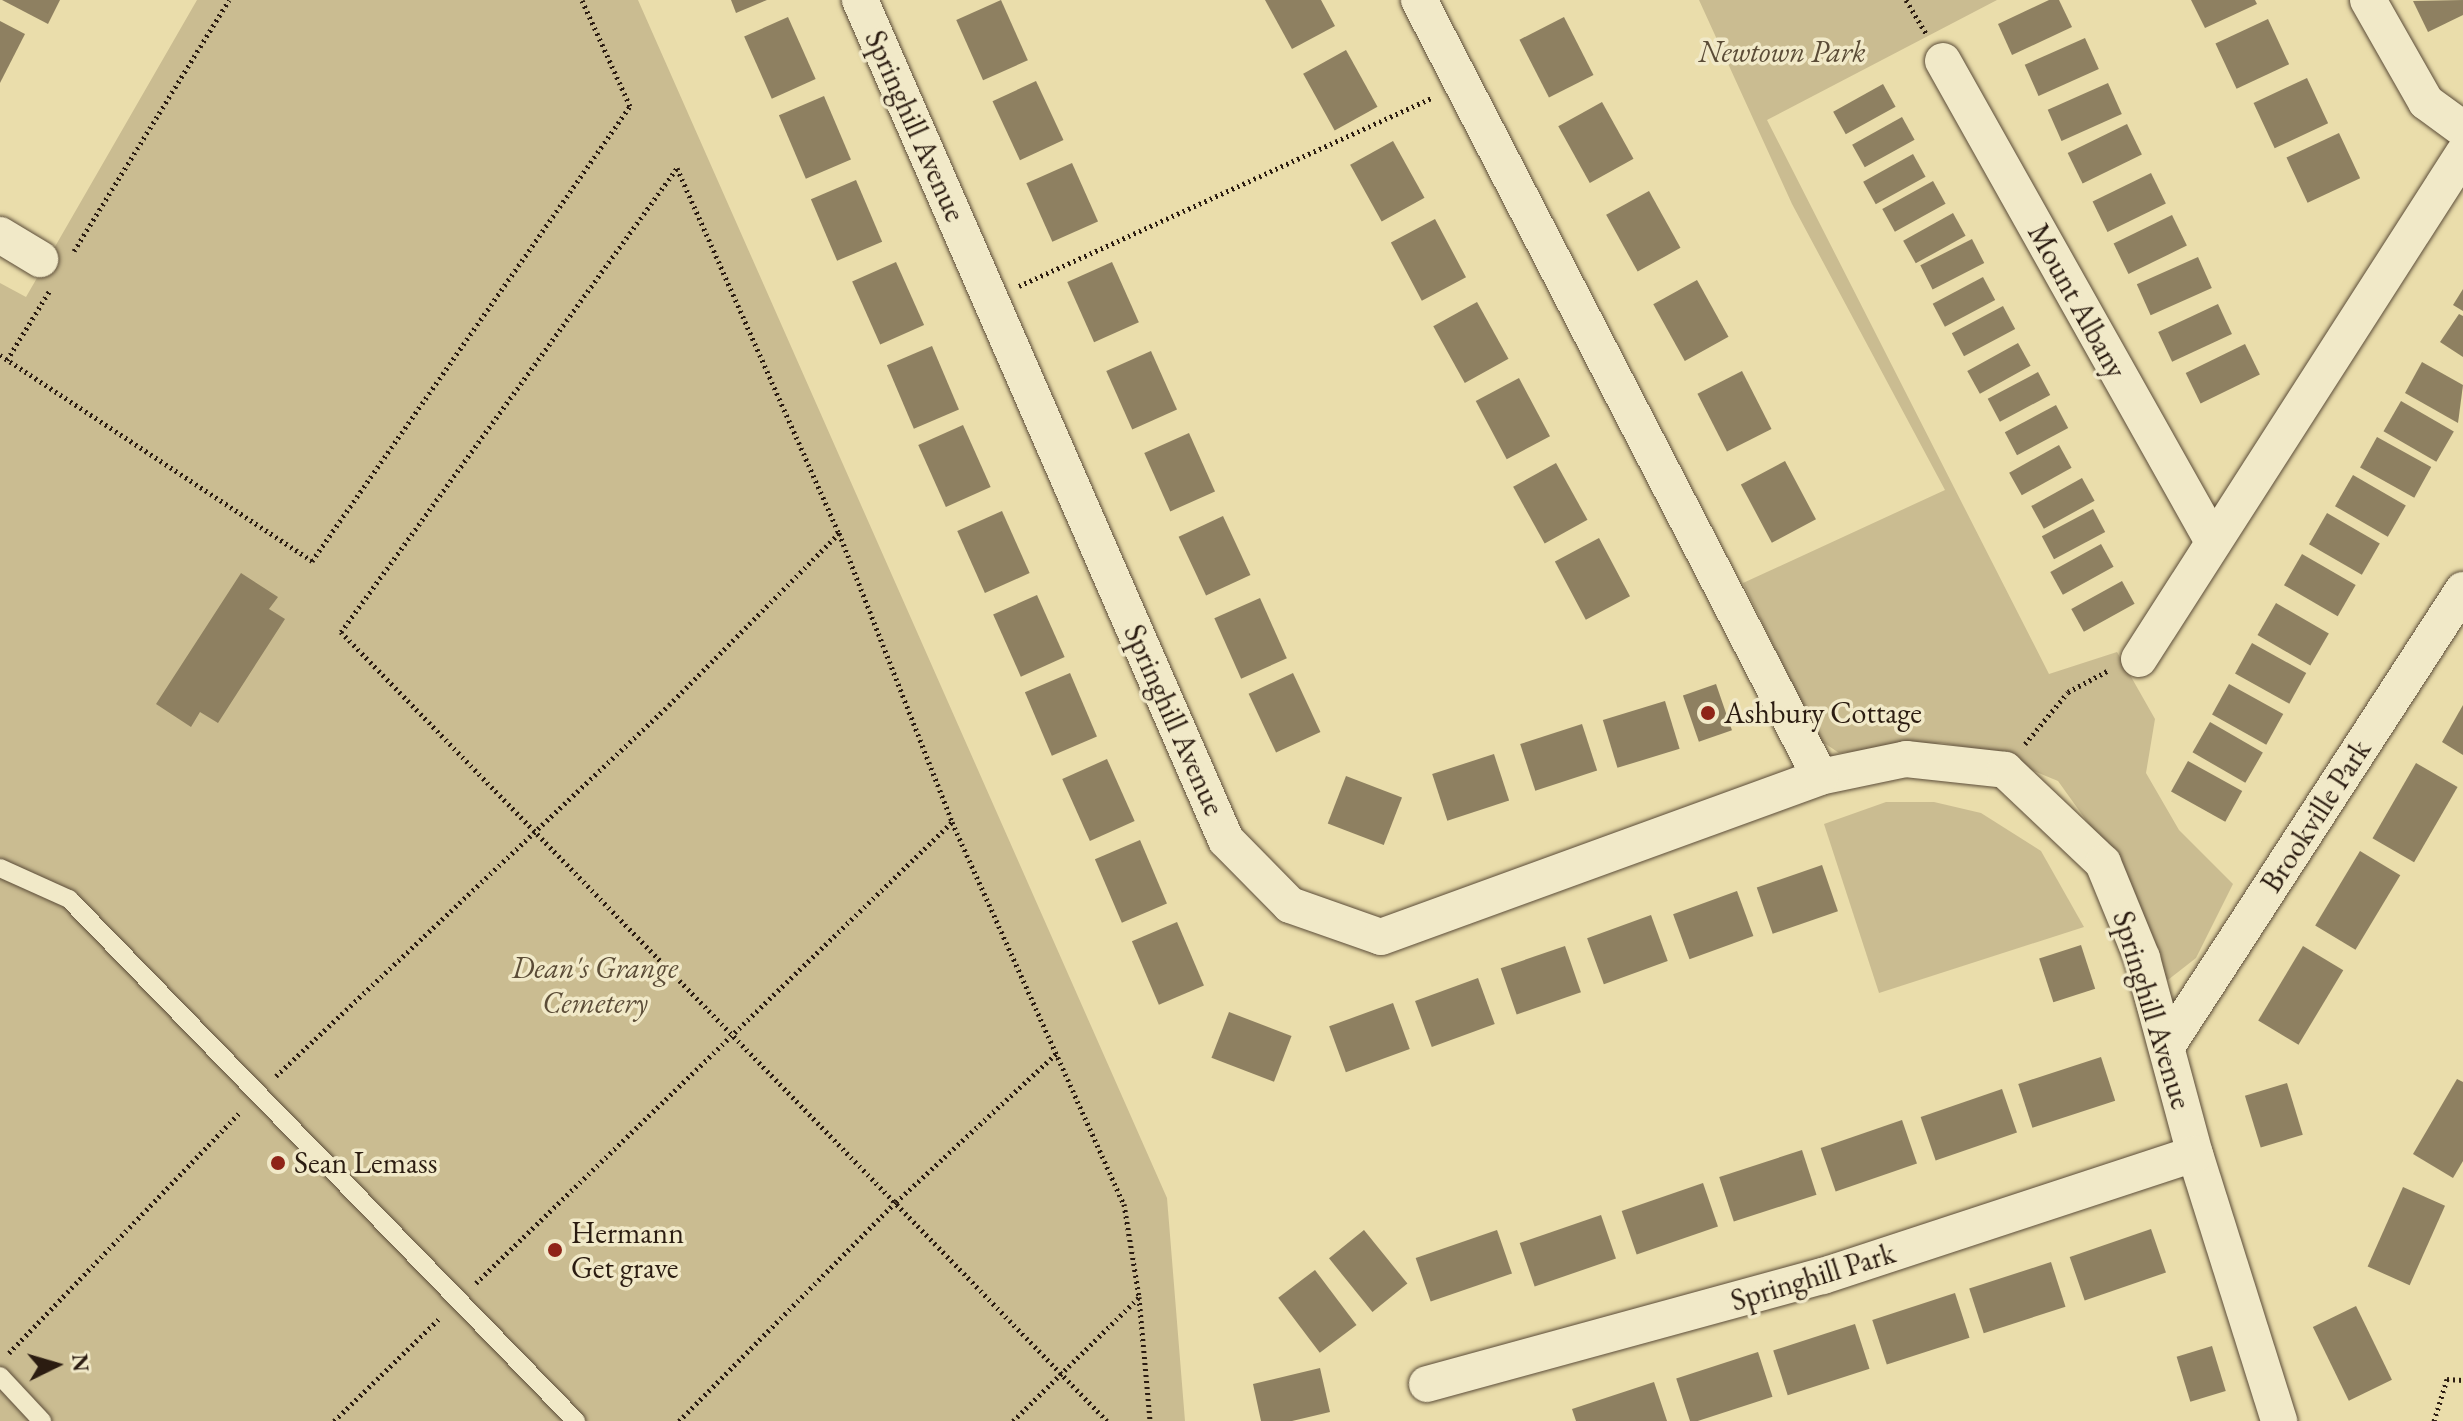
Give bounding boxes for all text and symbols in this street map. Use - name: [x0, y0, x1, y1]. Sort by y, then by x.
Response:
- street label: Springhill Avenue: [857, 25, 973, 227]
- park label: Newtown Park: [1698, 34, 1866, 70]
- street label: Mount Albany: [2020, 218, 2134, 384]
- street label: Springhill Avenue: [1116, 619, 1232, 821]
- place label: Ashbury Cottage: [1724, 695, 1922, 731]
- marker: Ashbury Cottage: [1699, 704, 1717, 722]
- street label: Brookville Park: [2253, 733, 2379, 899]
- street label: Springhill Avenue: [2105, 907, 2199, 1113]
- park label: Dean's Grange Cemetery: [512, 950, 678, 1020]
- place label: Sean Lemass: [294, 1145, 437, 1181]
- marker: Sean Lemass: [269, 1154, 287, 1172]
- place label: Hermann Get grave: [571, 1215, 684, 1286]
- street label: Springhill Park: [1726, 1235, 1900, 1319]
- marker: Hermann Get grave: [546, 1241, 564, 1259]
- north arrow: [16, 1325, 96, 1405]
- text: N: [65, 1353, 96, 1373]

